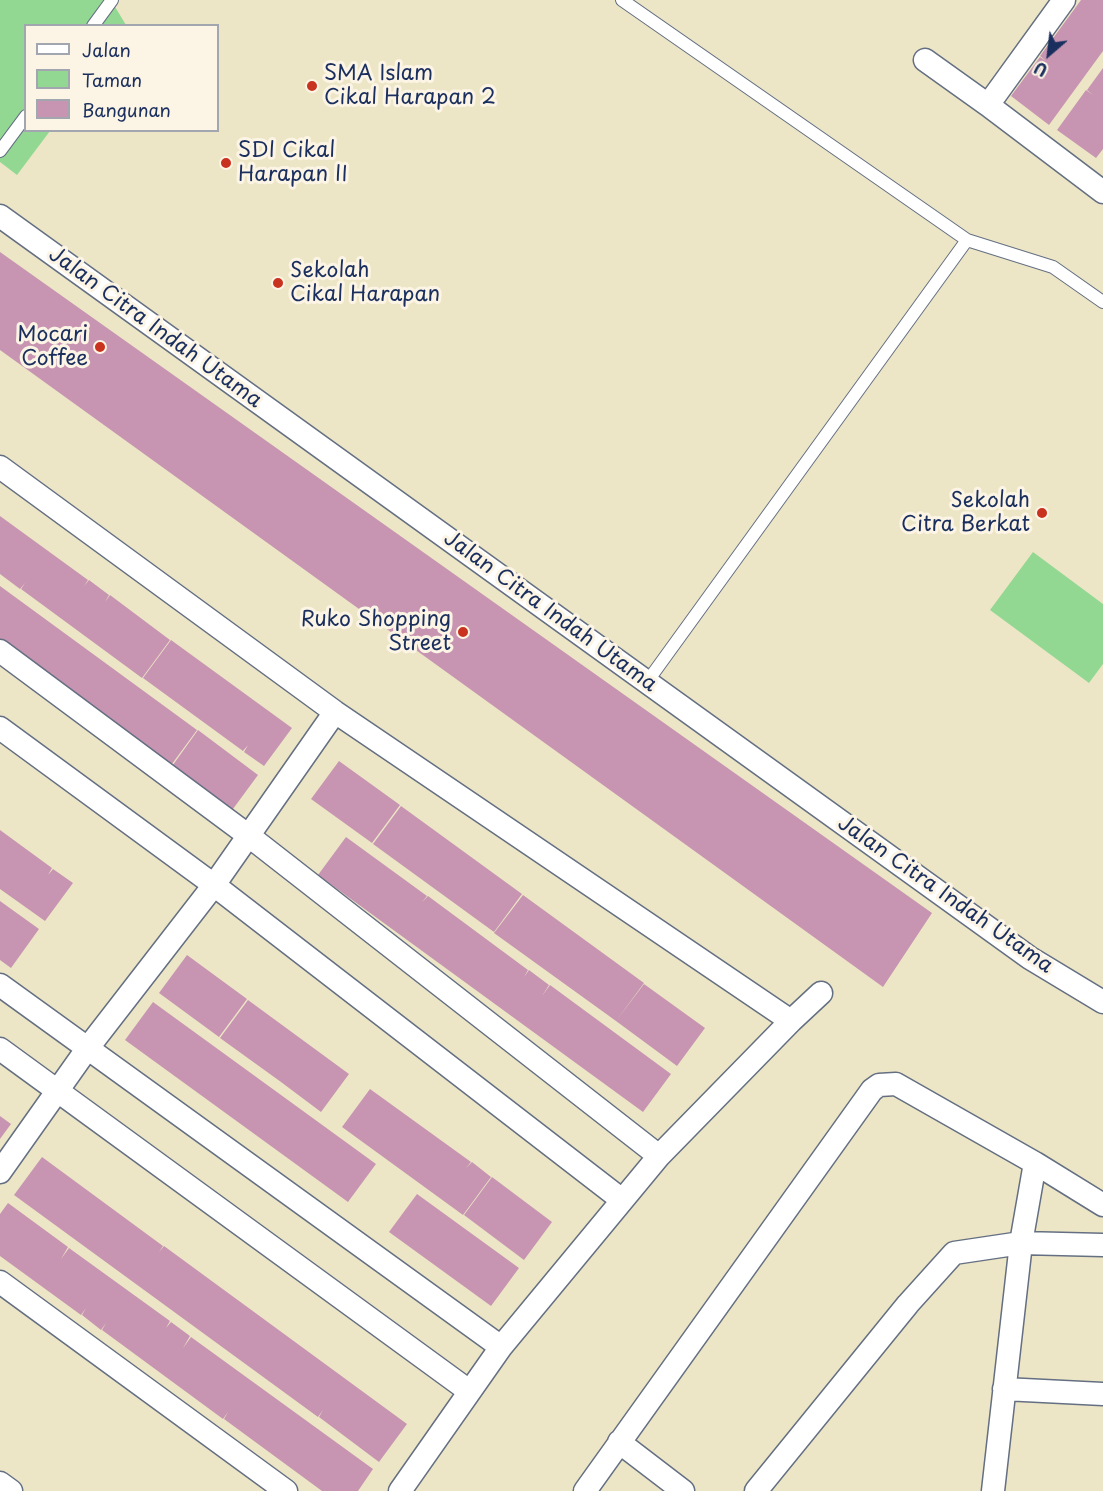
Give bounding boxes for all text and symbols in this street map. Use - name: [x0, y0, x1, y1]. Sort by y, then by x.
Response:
- legend: [24, 24, 219, 132]
- north arrow: [1019, 24, 1079, 84]
- text: Jalan: [82, 36, 131, 63]
- text: U: [1030, 56, 1052, 83]
- place label: SMA Islam Cikal Harapan 2: [324, 61, 496, 111]
- text: Taman: [82, 66, 142, 93]
- marker: SMA Islam Cikal Harapan 2: [305, 79, 319, 93]
- text: Bangunan: [82, 96, 171, 123]
- place label: SDI Cikal Harapan II: [238, 138, 348, 188]
- marker: SDI Cikal Harapan II: [219, 156, 233, 170]
- street label: Jalan Citra Indah Utama: [44, 242, 266, 414]
- place label: Sekolah Cikal Harapan: [290, 258, 440, 308]
- marker: Sekolah Cikal Harapan: [271, 276, 285, 290]
- place label: Mocari Coffee: [17, 322, 88, 372]
- marker: Mocari Coffee: [93, 340, 107, 354]
- place label: Sekolah Citra Berkat: [901, 488, 1030, 538]
- marker: Sekolah Citra Berkat: [1035, 506, 1049, 520]
- street label: Jalan Citra Indah Utama: [439, 526, 661, 698]
- place label: Ruko Shopping Street: [301, 607, 451, 657]
- marker: Ruko Shopping Street: [456, 625, 470, 639]
- street label: Jalan Citra Indah Utama: [832, 811, 1058, 979]

